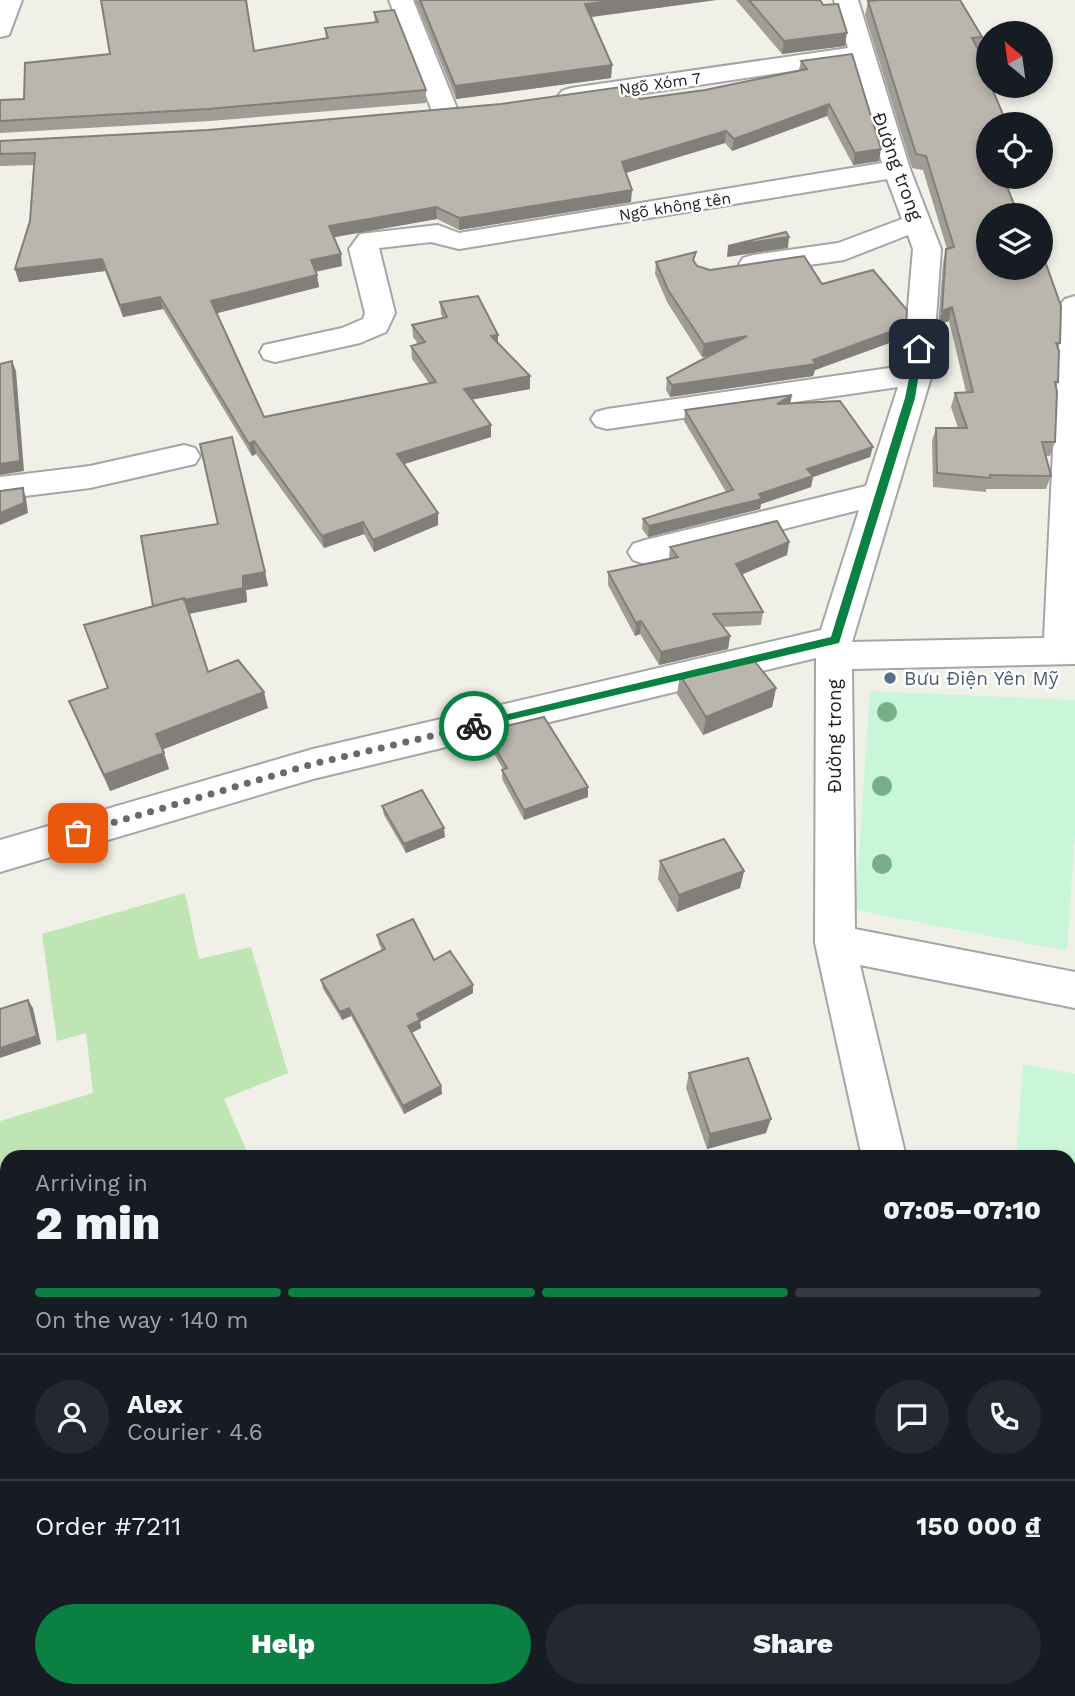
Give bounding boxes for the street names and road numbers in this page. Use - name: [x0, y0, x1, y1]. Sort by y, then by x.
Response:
- street label: Ngõ Xóm 7: [618, 68, 702, 99]
- street label: Đường trong: [867, 109, 928, 224]
- street label: Ngõ không tên: [618, 188, 732, 225]
- street label: Đường trong: [823, 678, 846, 793]

